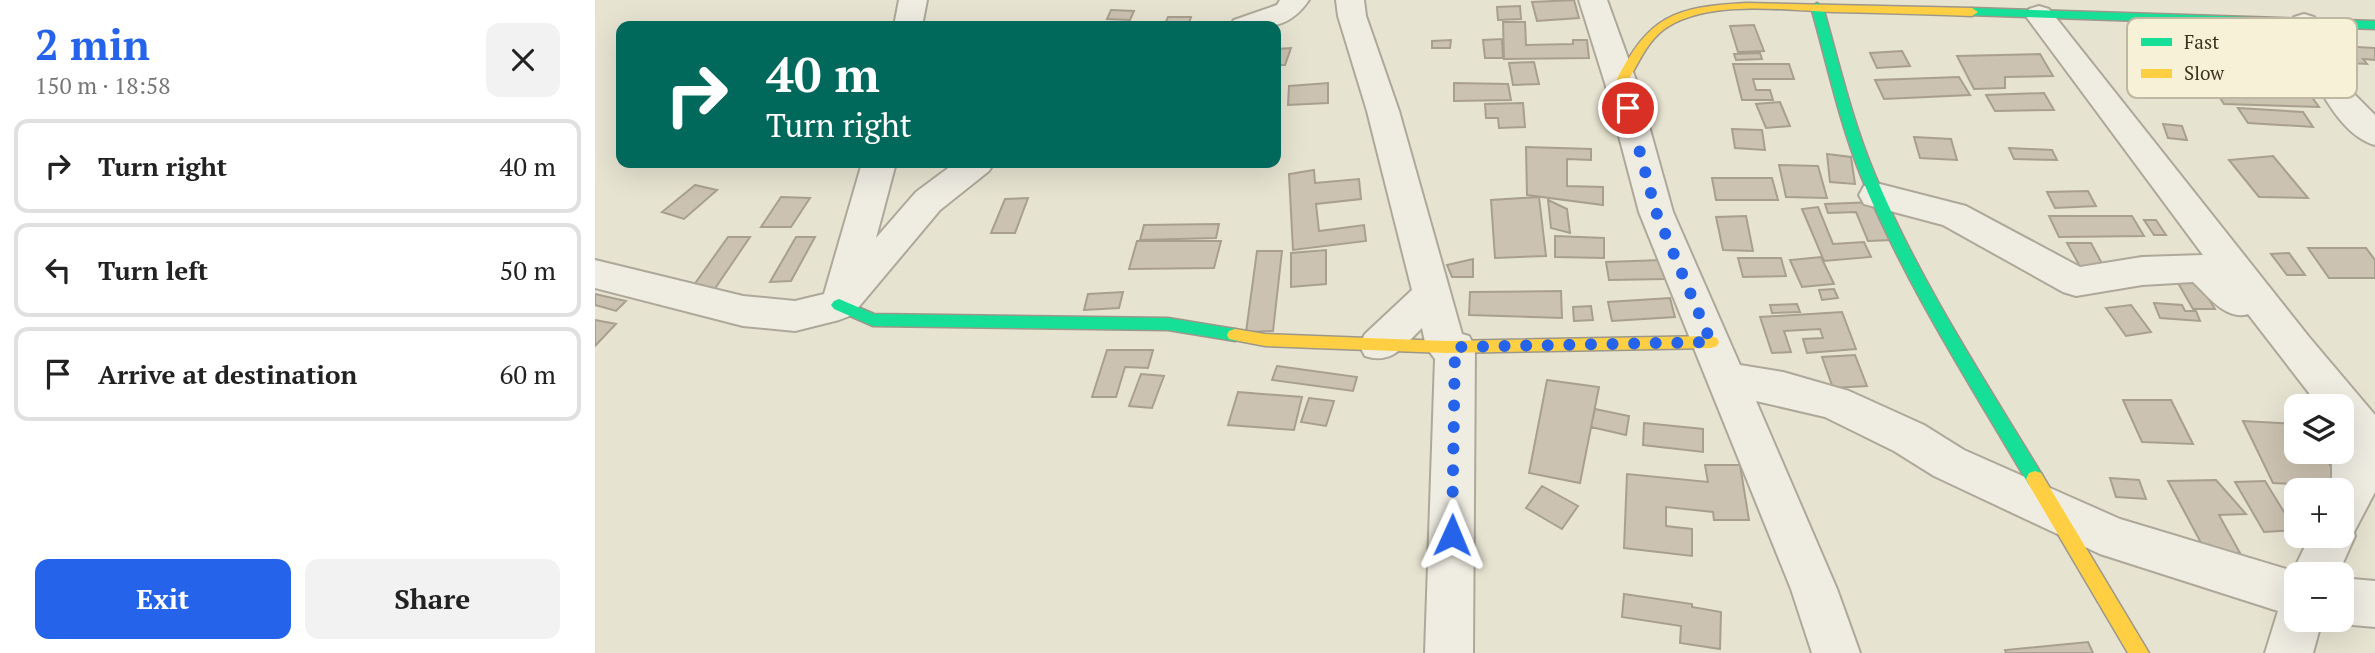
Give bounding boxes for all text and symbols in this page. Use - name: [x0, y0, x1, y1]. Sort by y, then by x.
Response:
- text: 2 min: [35, 16, 150, 72]
- legend: [2127, 18, 2357, 98]
- button: close: [486, 23, 560, 97]
- text: Fast: [2184, 29, 2219, 54]
- text: 40 m: [766, 41, 880, 106]
- icon: right: [651, 49, 742, 140]
- text: Slow: [2184, 60, 2225, 85]
- text: 150 m · 18:58: [35, 70, 170, 101]
- pin: [1598, 78, 1658, 138]
- icon: arrive: [1609, 89, 1647, 127]
- text: Turn right: [766, 104, 912, 146]
- icon: right: [39, 147, 77, 185]
- text: Turn right: [98, 149, 227, 183]
- text: 40 m: [500, 149, 556, 183]
- icon: left: [39, 251, 77, 289]
- text: Turn left: [98, 253, 208, 287]
- text: 50 m: [500, 253, 556, 287]
- icon: arrive: [39, 355, 77, 393]
- text: Arrive at destination: [98, 357, 357, 391]
- text: 60 m: [500, 357, 556, 391]
- map controls: [2284, 394, 2354, 632]
- button: layers: [2284, 394, 2354, 464]
- button: +: [2284, 478, 2354, 548]
- position arrow: [1415, 498, 1489, 572]
- button: Exit: [35, 559, 291, 639]
- button: Share: [305, 559, 560, 639]
- button: −: [2284, 562, 2354, 632]

